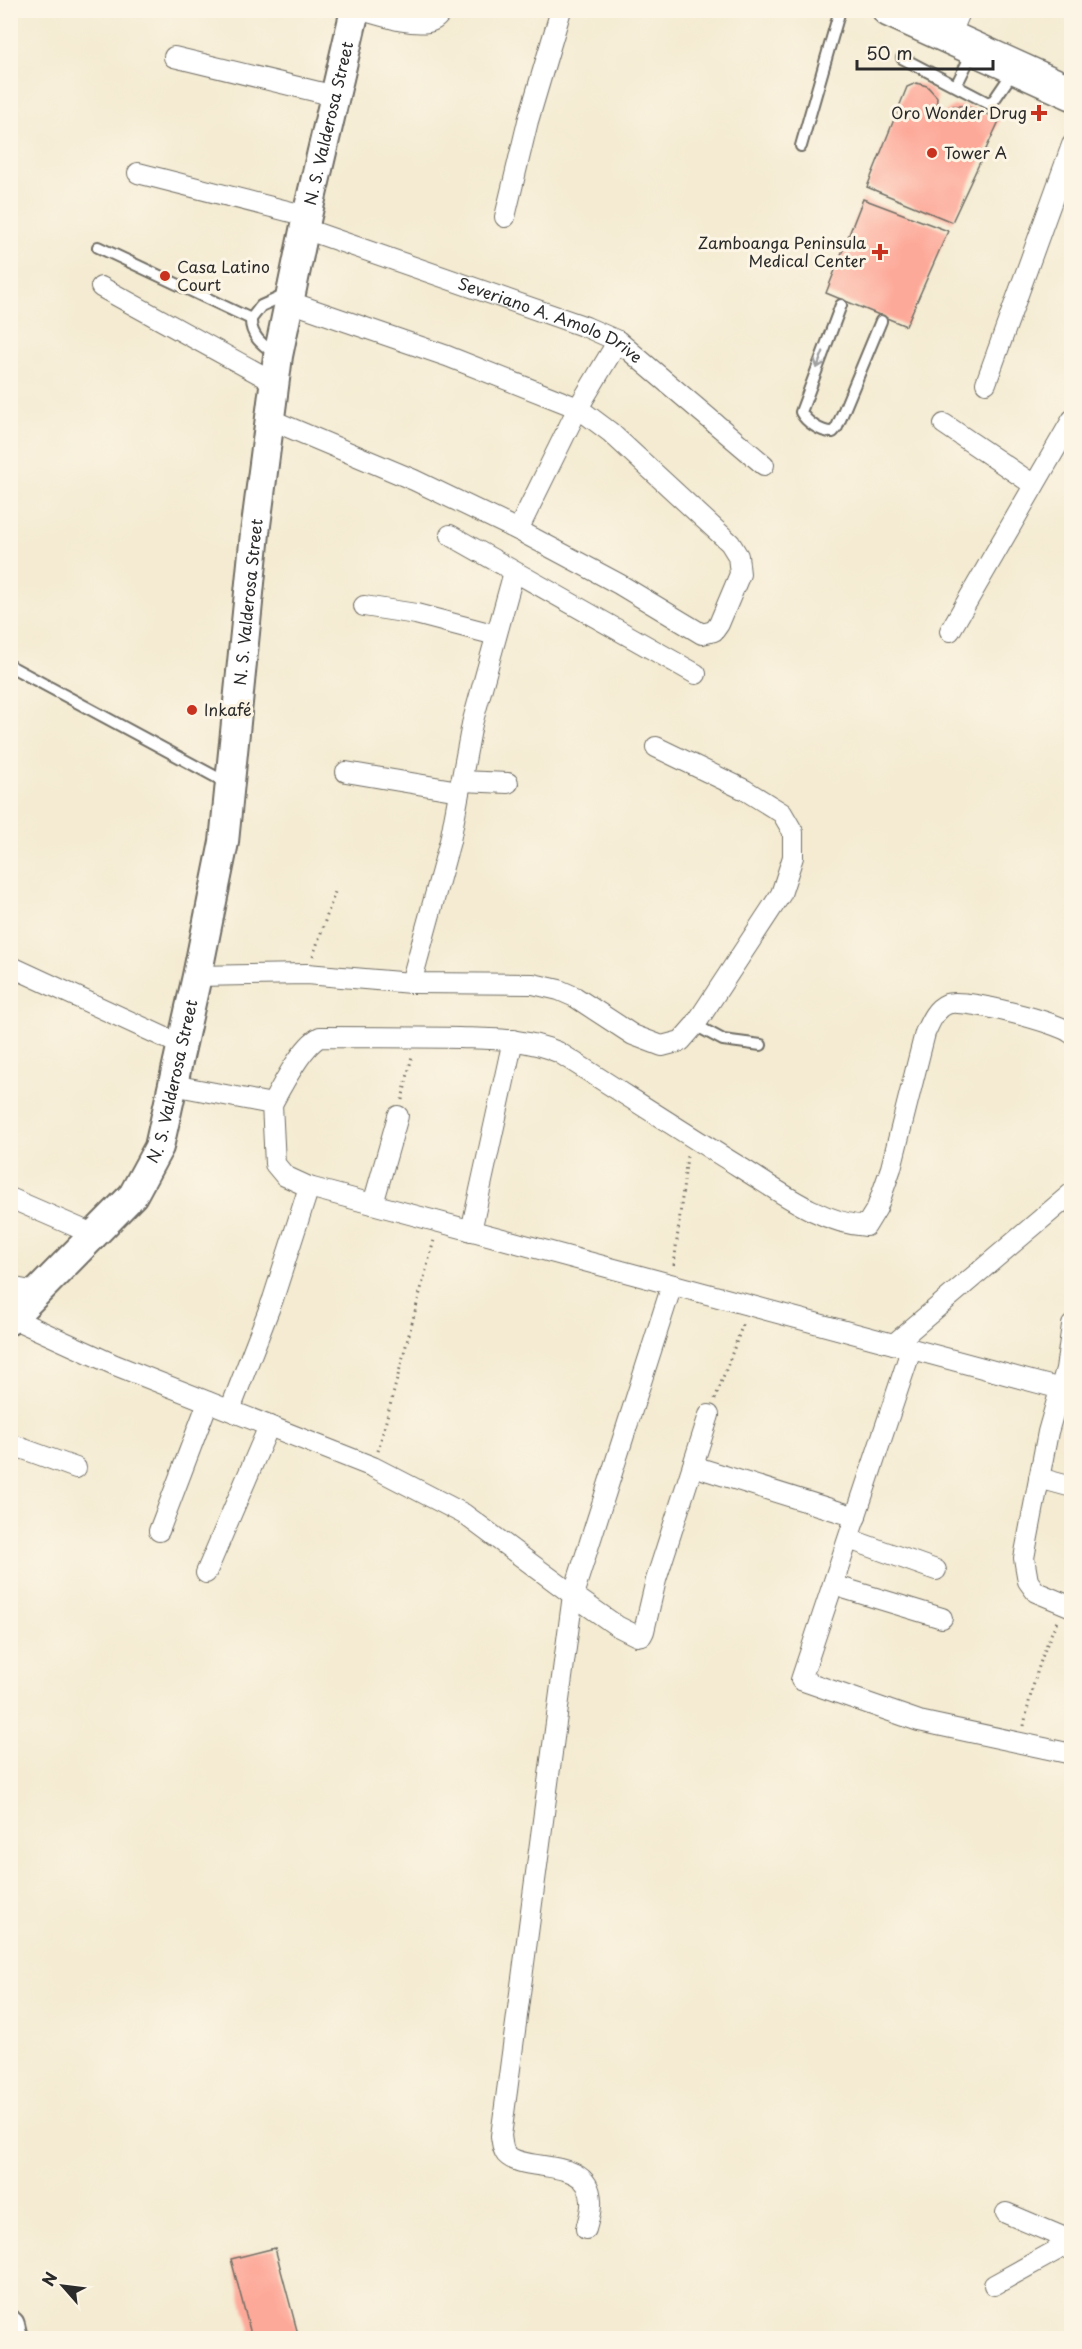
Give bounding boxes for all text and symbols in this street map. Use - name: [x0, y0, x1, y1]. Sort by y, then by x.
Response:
- scale bar: [857, 33, 994, 71]
- street label: N. S. Valderosa Street: [297, 38, 358, 207]
- text: 50 m: [866, 39, 913, 66]
- place label: Oro Wonder Drug: [891, 100, 1027, 124]
- marker: Oro Wonder Drug: [1032, 106, 1046, 120]
- place label: Tower A: [944, 140, 1007, 164]
- marker: Tower A: [925, 146, 939, 160]
- place label: Zamboanga Peninsula Medical Center: [698, 230, 867, 272]
- marker: Zamboanga Peninsula Medical Center: [871, 243, 889, 261]
- place label: Casa Latino Court: [177, 254, 270, 296]
- marker: Casa Latino Court: [158, 269, 172, 283]
- street label: Severiano A. Amolo Drive: [455, 270, 648, 368]
- one-way arrow: [814, 350, 825, 368]
- street label: N. S. Valderosa Street: [227, 517, 268, 686]
- place label: Inkafé: [204, 697, 252, 721]
- marker: Inkafé: [185, 703, 199, 717]
- street label: N. S. Valderosa Street: [140, 997, 203, 1167]
- north arrow: [33, 2256, 93, 2316]
- text: N: [35, 2267, 62, 2290]

